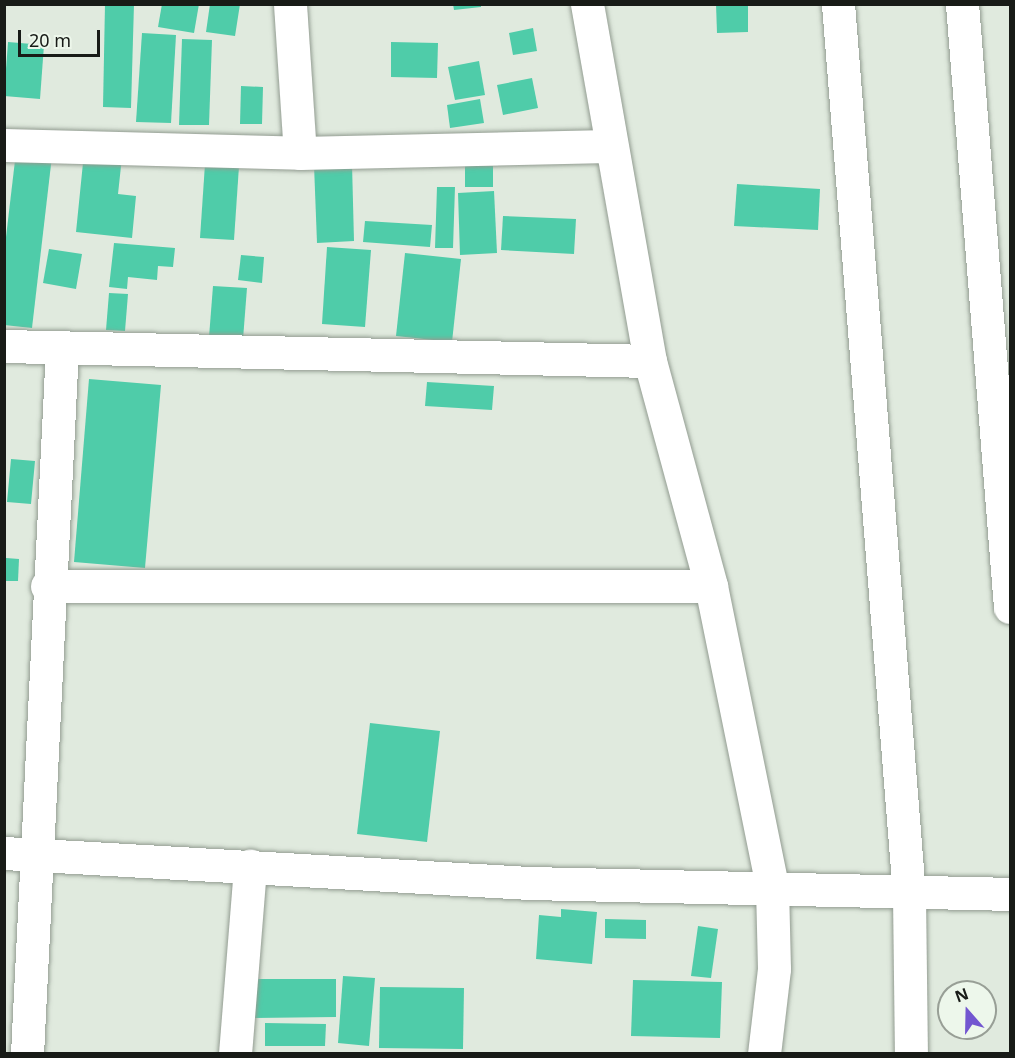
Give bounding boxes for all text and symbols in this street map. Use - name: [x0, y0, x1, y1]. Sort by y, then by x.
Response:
- scale bar: [21, 18, 104, 56]
- text: 20 m: [29, 28, 71, 52]
- north arrow: [937, 980, 997, 1040]
- text: N: [952, 982, 971, 1008]

